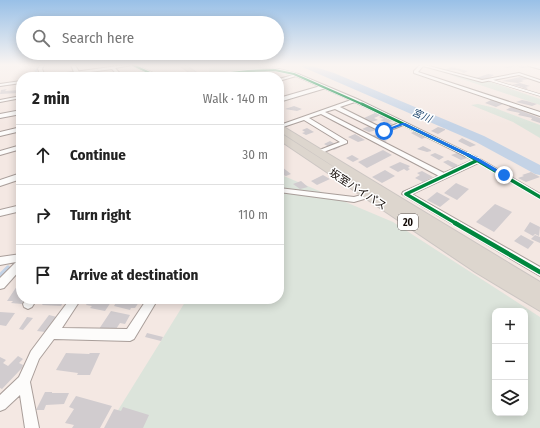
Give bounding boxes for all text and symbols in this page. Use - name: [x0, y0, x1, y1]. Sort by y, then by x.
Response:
- search box: [16, 16, 284, 60]
- icon: search: [30, 27, 52, 49]
- text: Search here: [62, 29, 134, 47]
- text: 2 min: [32, 88, 70, 109]
- text: Walk · 140 m: [203, 91, 268, 106]
- water label: 宮川: [410, 106, 434, 126]
- route start: [375, 122, 393, 140]
- icon: ahead: [32, 144, 54, 166]
- text: Continue: [70, 146, 126, 164]
- text: 30 m: [242, 147, 268, 162]
- street label: 坂室バイパス: [327, 166, 389, 213]
- route end: [495, 166, 513, 184]
- icon: right: [32, 204, 54, 226]
- text: Turn right: [70, 206, 131, 224]
- text: 110 m: [238, 207, 268, 222]
- road number: 20: [398, 214, 418, 230]
- icon: arrive: [32, 264, 54, 286]
- text: Arrive at destination: [70, 266, 198, 284]
- map controls: [492, 308, 528, 416]
- button: +: [492, 308, 528, 344]
- button: −: [492, 344, 528, 380]
- button: layers: [492, 380, 528, 416]

